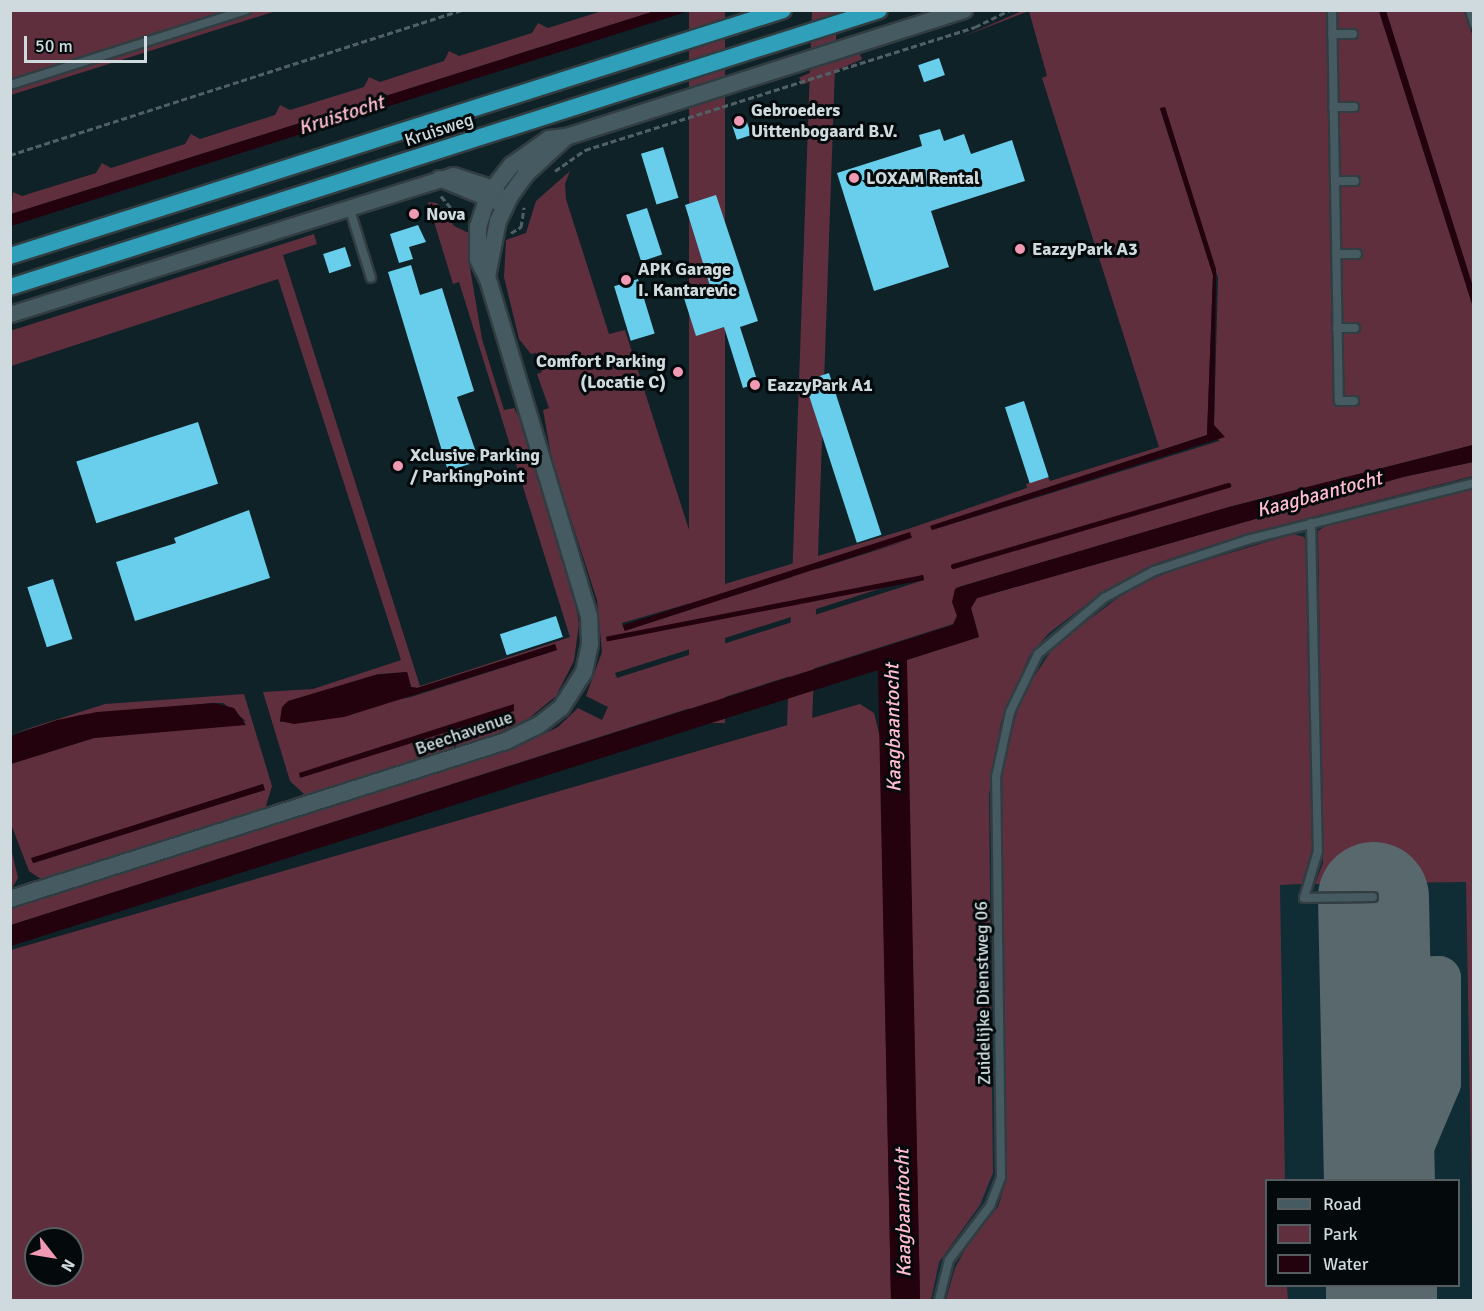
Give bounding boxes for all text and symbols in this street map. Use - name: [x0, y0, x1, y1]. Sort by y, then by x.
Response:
- scale bar: [27, 24, 150, 62]
- text: 50 m: [35, 35, 73, 57]
- water label: Kruistocht: [295, 90, 387, 140]
- place label: Gebroeders Uittenbogaard B.V.: [751, 100, 898, 142]
- street label: Kruisweg: [402, 109, 476, 151]
- marker: Gebroeders Uittenbogaard B.V.: [732, 114, 746, 128]
- place label: LOXAM Rental: [866, 167, 980, 189]
- marker: LOXAM Rental: [847, 171, 861, 185]
- place label: Nova: [426, 203, 466, 225]
- marker: Nova: [407, 207, 421, 221]
- place label: EazzyPark A3: [1032, 238, 1138, 260]
- marker: EazzyPark A3: [1013, 242, 1027, 256]
- place label: APK Garage I. Kantarevic: [638, 259, 737, 302]
- marker: APK Garage I. Kantarevic: [619, 273, 633, 287]
- place label: Comfort Parking (Locatie C): [536, 351, 666, 394]
- marker: Comfort Parking (Locatie C): [671, 365, 685, 379]
- place label: EazzyPark A1: [767, 374, 873, 396]
- marker: EazzyPark A1: [748, 378, 762, 392]
- place label: Xclusive Parking / ParkingPoint: [410, 445, 540, 488]
- marker: Xclusive Parking / ParkingPoint: [391, 459, 405, 473]
- water label: Kaagbaantocht: [1254, 466, 1384, 522]
- water label: Kaagbaantocht: [880, 663, 906, 793]
- street label: Beechavenue: [412, 706, 516, 760]
- street label: Zuidelijke Dienstweg 06: [971, 901, 995, 1085]
- water label: Kaagbaantocht: [890, 1148, 916, 1278]
- legend: [1265, 1179, 1460, 1287]
- text: Road: [1323, 1193, 1362, 1215]
- text: Park: [1323, 1223, 1358, 1245]
- north arrow: [24, 1227, 84, 1287]
- text: Water: [1323, 1253, 1368, 1275]
- text: N: [56, 1255, 79, 1275]

